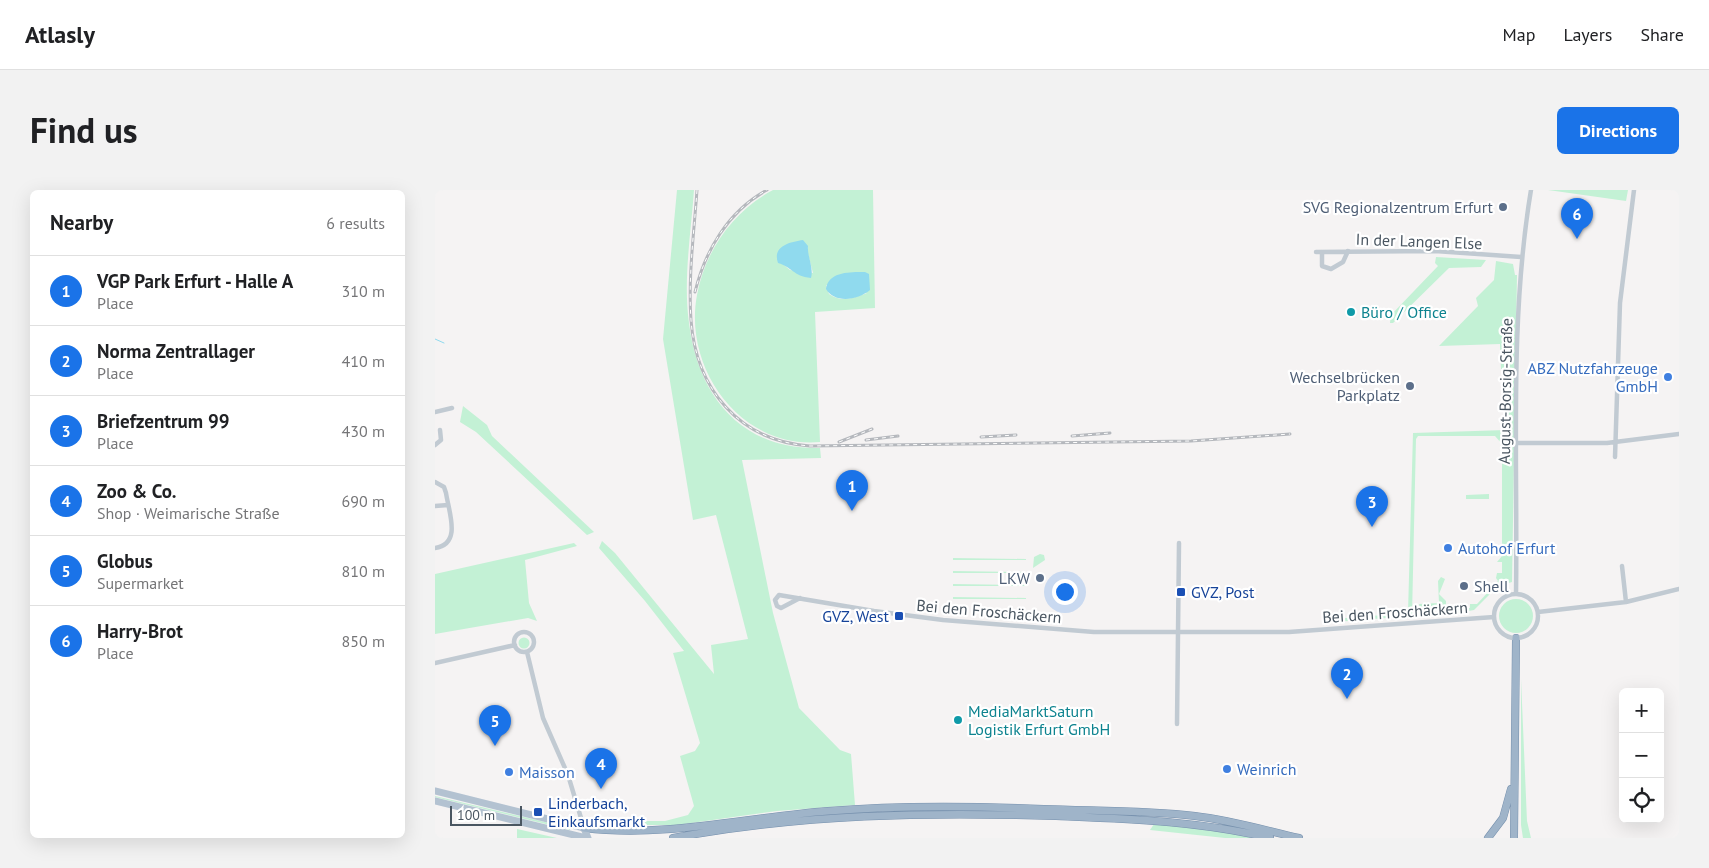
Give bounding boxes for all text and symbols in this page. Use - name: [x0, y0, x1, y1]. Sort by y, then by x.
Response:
- text: Atlasly: [25, 19, 95, 50]
- text: Map: [1503, 23, 1535, 46]
- text: Layers: [1563, 23, 1612, 46]
- text: Share: [1640, 23, 1684, 46]
- text: Find us: [30, 107, 138, 153]
- button: Directions: [1557, 107, 1679, 154]
- place label: SVG Regionalzentrum Erfurt: [1303, 197, 1494, 217]
- pin: 6: [1561, 198, 1593, 239]
- marker: SVG Regionalzentrum Erfurt: [1497, 201, 1509, 213]
- text: Nearby: [50, 209, 113, 236]
- text: 6 results: [326, 213, 385, 233]
- street label: In der Langen Else: [1355, 229, 1483, 253]
- text: VGP Park Erfurt - Halle A: [97, 269, 293, 293]
- text: 1: [61, 281, 71, 301]
- text: 310 m: [342, 281, 385, 301]
- text: Place: [97, 293, 134, 313]
- place label: Büro / Office: [1361, 302, 1447, 322]
- marker: Büro / Office: [1345, 306, 1357, 318]
- street label: August-Borsig-Straße: [1494, 318, 1516, 464]
- text: Norma Zentrallager: [97, 339, 255, 363]
- text: 2: [61, 351, 71, 371]
- text: 410 m: [342, 351, 385, 371]
- place label: ABZ Nutzfahrzeuge GmbH: [1527, 358, 1658, 396]
- text: Place: [97, 363, 134, 383]
- place label: Wechselbrücken Parkplatz: [1290, 367, 1400, 405]
- marker: ABZ Nutzfahrzeuge GmbH: [1662, 371, 1674, 383]
- marker: Wechselbrücken Parkplatz: [1404, 380, 1416, 392]
- text: Briefzentrum 99: [97, 409, 230, 433]
- text: 3: [61, 421, 71, 441]
- text: 430 m: [342, 421, 385, 441]
- text: Place: [97, 433, 134, 453]
- pin: 1: [836, 470, 868, 511]
- text: Zoo & Co.: [97, 479, 176, 503]
- pin: 3: [1356, 486, 1388, 527]
- text: 4: [61, 491, 71, 511]
- text: 690 m: [342, 491, 385, 511]
- text: Shop · Weimarische Straße: [97, 503, 280, 523]
- place label: Autohof Erfurt: [1458, 538, 1556, 558]
- marker: Autohof Erfurt: [1442, 542, 1454, 554]
- text: Globus: [97, 549, 153, 573]
- text: 5: [61, 561, 71, 581]
- text: 810 m: [342, 561, 385, 581]
- place label: LKW: [999, 568, 1031, 588]
- marker: LKW: [1034, 572, 1046, 584]
- text: Supermarket: [97, 573, 184, 593]
- place label: Shell: [1474, 576, 1509, 596]
- your location: [1052, 579, 1078, 605]
- marker: Shell: [1458, 580, 1470, 592]
- place label: GVZ, Post: [1191, 582, 1255, 602]
- marker: GVZ, Post: [1175, 586, 1187, 598]
- street label: Bei den Froschäckern: [916, 595, 1062, 627]
- street label: Bei den Froschäckern: [1322, 597, 1468, 627]
- place label: GVZ, West: [822, 606, 890, 626]
- marker: GVZ, West: [893, 610, 905, 622]
- text: Harry-Brot: [97, 619, 183, 643]
- text: 6: [61, 631, 71, 651]
- text: 850 m: [342, 631, 385, 651]
- text: Place: [97, 643, 134, 663]
- pin: 2: [1331, 658, 1363, 699]
- map controls: [1619, 688, 1664, 823]
- button: +: [1619, 688, 1664, 733]
- place label: MediaMarktSaturn Logistik Erfurt GmbH: [968, 701, 1110, 739]
- pin: 5: [479, 705, 511, 746]
- marker: MediaMarktSaturn Logistik Erfurt GmbH: [952, 714, 964, 726]
- button: −: [1619, 733, 1664, 778]
- pin: 4: [585, 748, 617, 789]
- place label: Weinrich: [1237, 759, 1296, 779]
- place label: Maisson: [519, 762, 575, 782]
- marker: Weinrich: [1221, 763, 1233, 775]
- marker: Maisson: [503, 766, 515, 778]
- button: locate: [1619, 778, 1664, 823]
- place label: Linderbach, Einkaufsmarkt: [548, 793, 646, 831]
- scale bar: [450, 803, 523, 826]
- text: 100 m: [457, 806, 495, 824]
- marker: Linderbach, Einkaufsmarkt: [532, 806, 544, 818]

